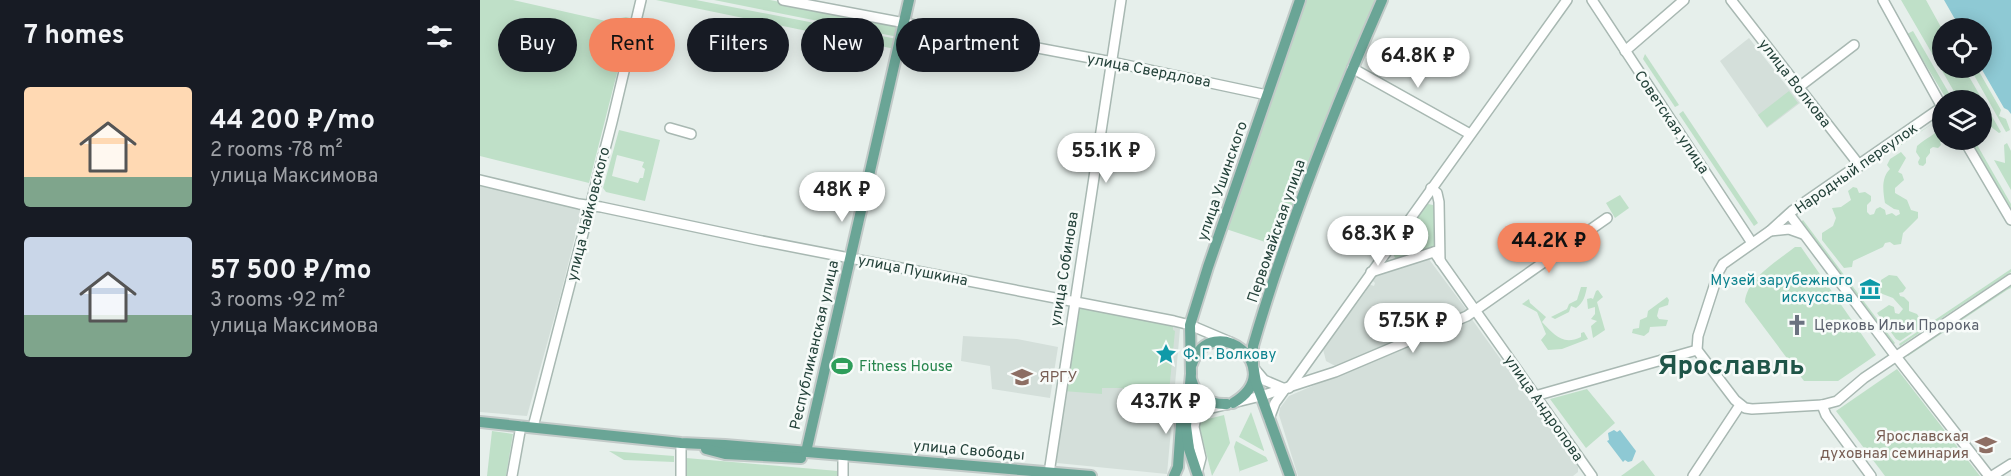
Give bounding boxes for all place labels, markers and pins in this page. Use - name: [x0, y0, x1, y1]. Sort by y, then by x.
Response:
- pin: 64.8K ₽: [1363, 38, 1473, 89]
- pin: 55.1K ₽: [1051, 133, 1161, 184]
- pin: 48K ₽: [800, 172, 884, 223]
- pin: 68.3K ₽: [1323, 216, 1433, 267]
- pin: 44.2K ₽: [1494, 223, 1604, 274]
- place label: Музей зарубежного искусства: [1710, 272, 1853, 308]
- museum icon: Музей зарубежного искусства: [1858, 277, 1882, 301]
- pin: 57.5K ₽: [1358, 303, 1468, 354]
- church icon: Церковь Ильи Пророка: [1785, 313, 1809, 337]
- place label: Церковь Ильи Пророка: [1814, 317, 1979, 336]
- place icon: Ф. Г. Волкову: [1154, 342, 1178, 366]
- place label: Ф. Г. Волкову: [1183, 346, 1276, 365]
- sports icon: Fitness House: [830, 354, 854, 378]
- place label: Fitness House: [859, 358, 953, 377]
- school or university icon: ЯРГУ: [1010, 365, 1034, 389]
- place label: ЯРГУ: [1039, 369, 1078, 388]
- pin: 43.7K ₽: [1111, 384, 1221, 435]
- place label: Ярославская духовная семинария: [1820, 428, 1969, 464]
- school or university icon: Ярославская духовная семинария: [1974, 433, 1998, 457]

